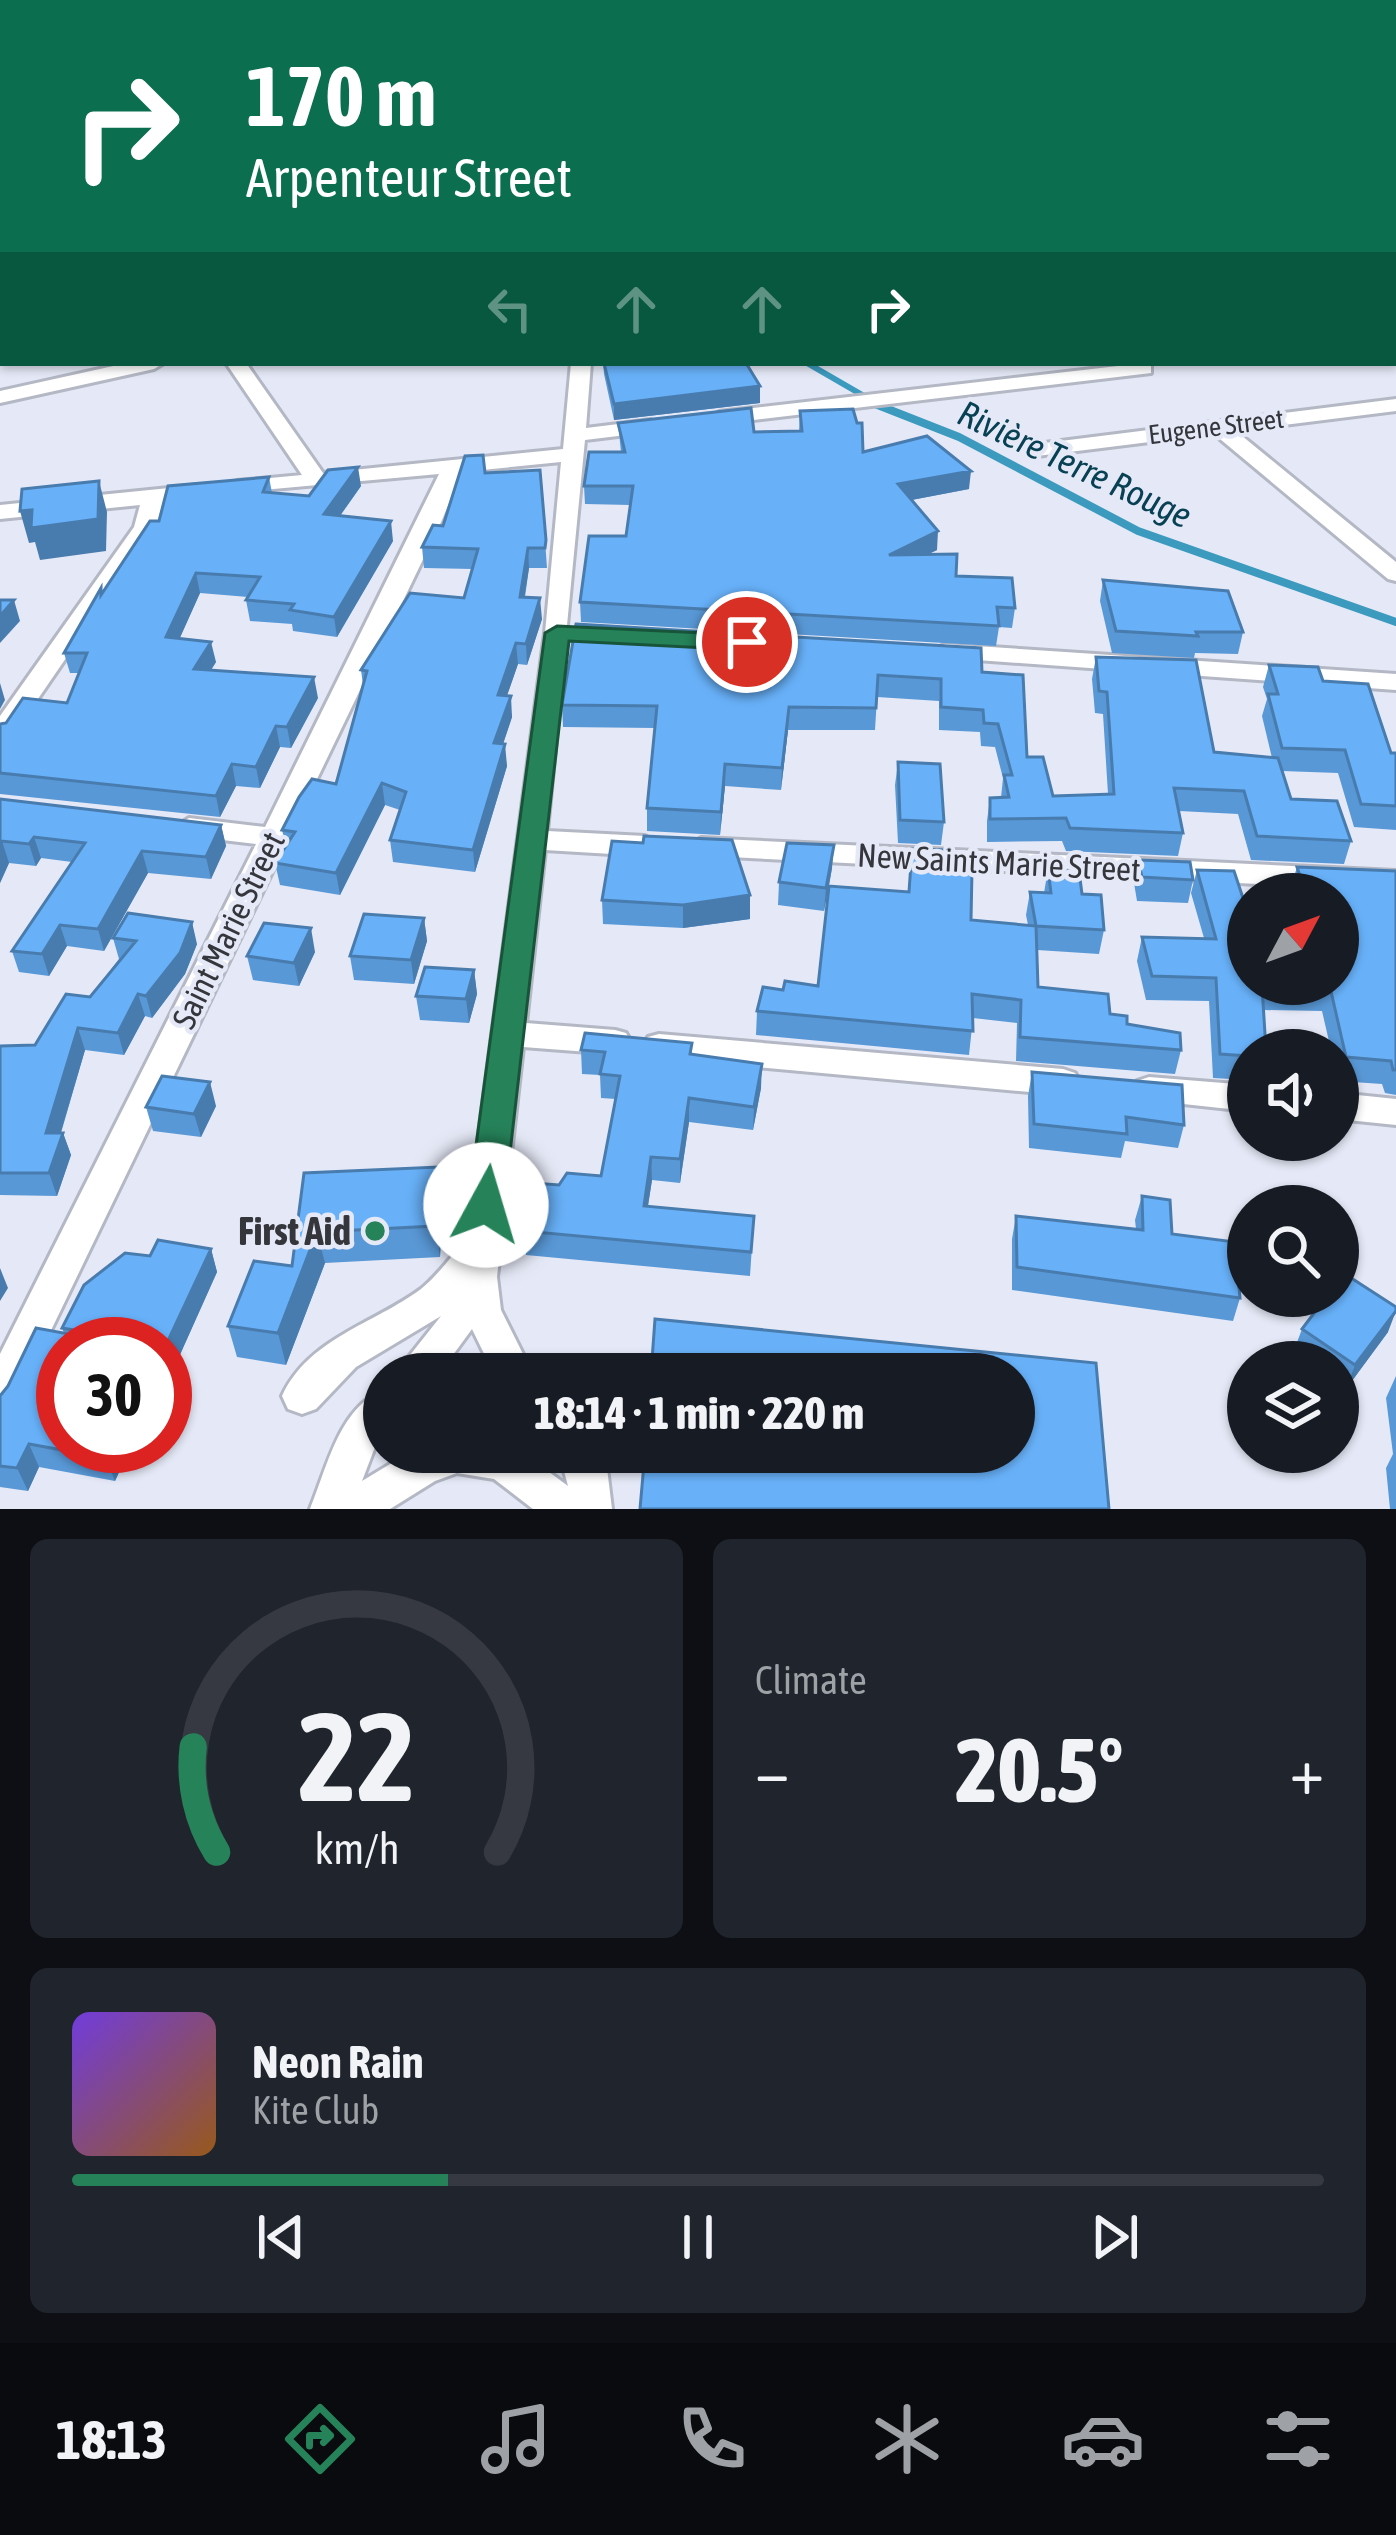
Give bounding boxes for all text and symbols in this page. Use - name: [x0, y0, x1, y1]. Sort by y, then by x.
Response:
- icon: right: [48, 48, 204, 204]
- text: 170 m: [246, 48, 436, 144]
- text: Arpenteur Street: [246, 147, 572, 208]
- icon: left: [477, 276, 543, 342]
- icon: ahead: [603, 276, 669, 342]
- icon: ahead: [729, 276, 795, 342]
- icon: right: [855, 276, 921, 342]
- water label: Rivière Terre Rouge: [952, 392, 1198, 536]
- street label: Eugene Street: [1146, 403, 1286, 450]
- pin: [696, 591, 798, 693]
- icon: arrive: [714, 609, 780, 675]
- street label: Saint Marie Street: [164, 826, 292, 1034]
- street label: New Saints Marie Street: [856, 836, 1142, 888]
- north arrow: [1227, 873, 1359, 1005]
- map controls: [1227, 873, 1359, 1473]
- button: sound: [1227, 1029, 1359, 1161]
- position arrow: [423, 1142, 549, 1268]
- button: search: [1227, 1185, 1359, 1317]
- place label: First Aid: [238, 1209, 351, 1253]
- marker: First Aid: [362, 1218, 388, 1244]
- speed limit sign: 30: [36, 1317, 192, 1473]
- button: layers: [1227, 1341, 1359, 1473]
- text: 18:14 · 1 min · 220 m: [534, 1387, 864, 1439]
- text: Climate: [755, 1658, 867, 1702]
- text: 22: [298, 1684, 415, 1827]
- text: 20.5°: [956, 1718, 1123, 1821]
- text: −: [755, 1732, 789, 1808]
- text: +: [1290, 1732, 1324, 1808]
- text: km/h: [314, 1823, 399, 1872]
- text: Neon Rain: [252, 2036, 424, 2088]
- text: Kite Club: [252, 2088, 379, 2132]
- icon: previous: [248, 2204, 314, 2270]
- icon: pause: [665, 2204, 731, 2270]
- icon: next: [1082, 2204, 1148, 2270]
- icon: directions: [278, 2397, 362, 2481]
- icon: music: [474, 2397, 558, 2481]
- icon: phone: [670, 2397, 754, 2481]
- icon: climate: [865, 2397, 949, 2481]
- icon: car: [1061, 2397, 1145, 2481]
- icon: filters: [1256, 2397, 1340, 2481]
- text: 18:13: [56, 2409, 167, 2470]

